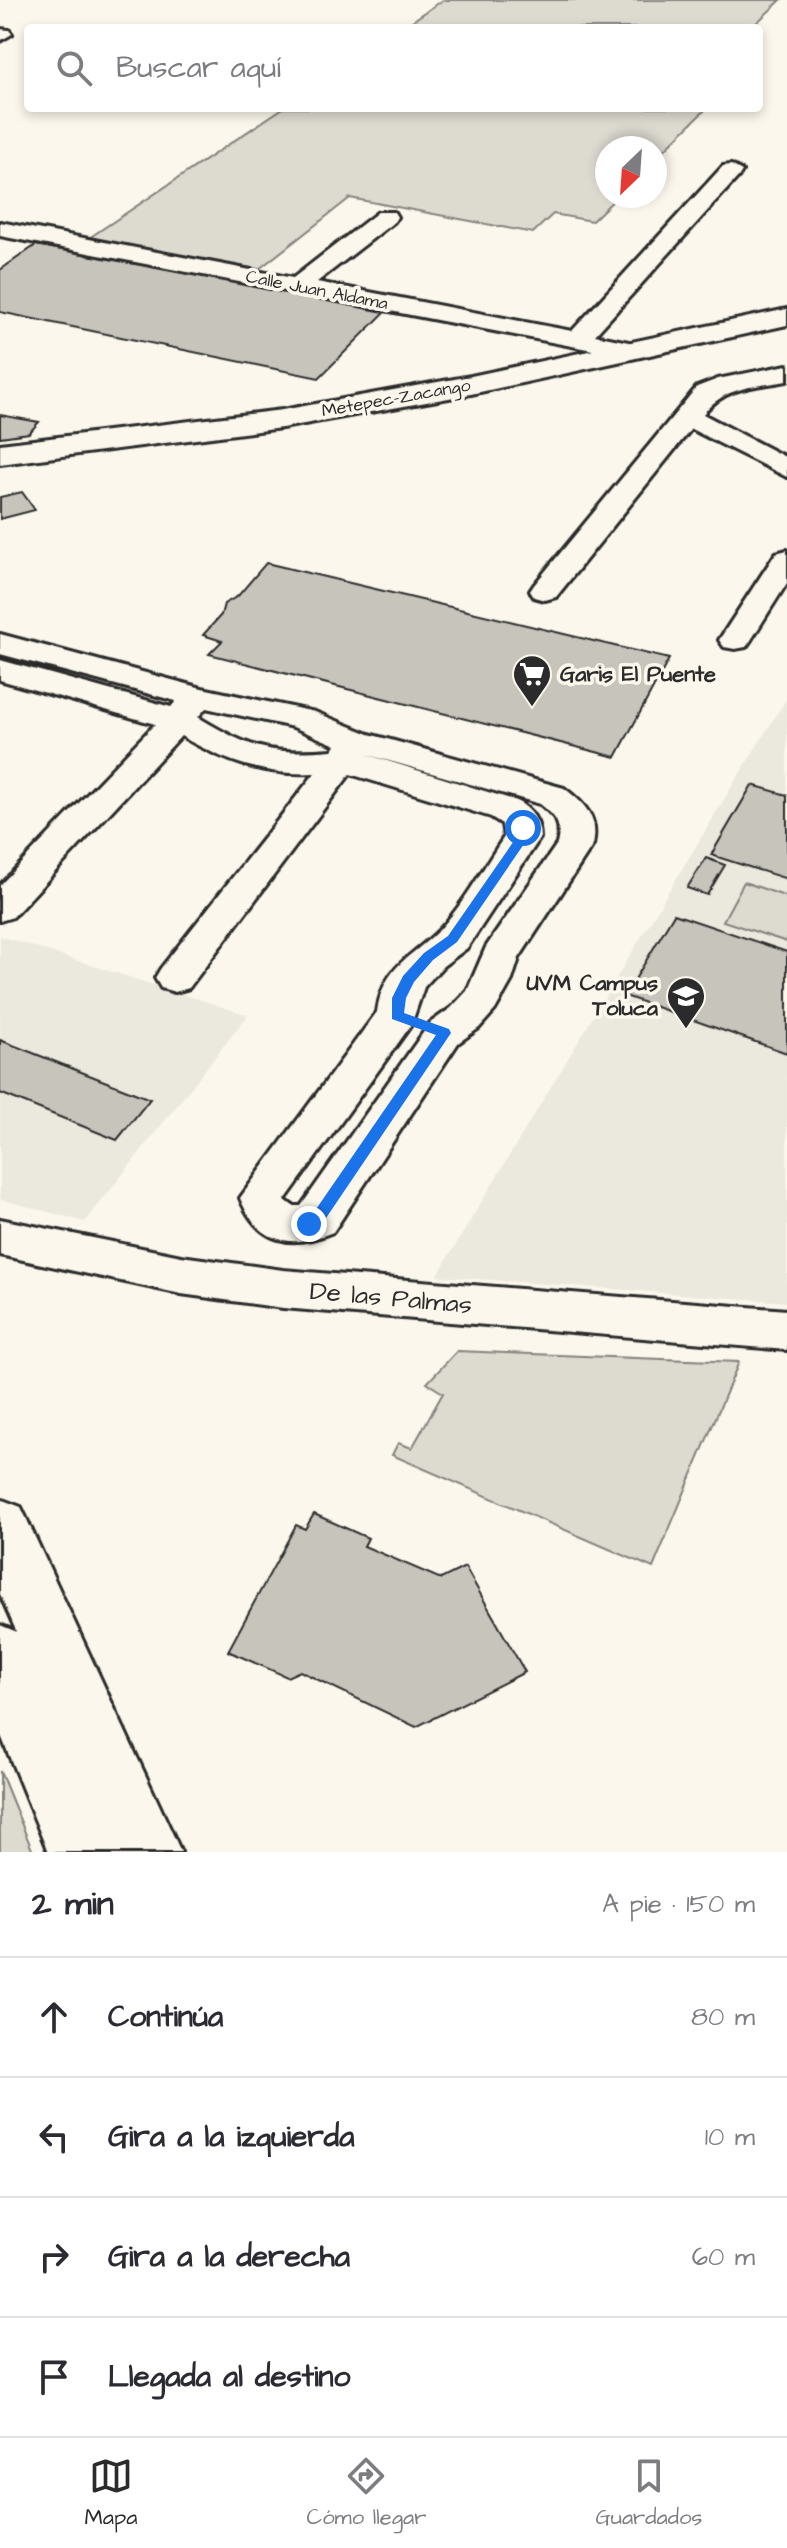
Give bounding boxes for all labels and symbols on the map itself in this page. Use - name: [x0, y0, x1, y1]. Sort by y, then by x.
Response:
- north arrow: [595, 136, 667, 208]
- street label: Calle Juan Aldama: [244, 264, 390, 316]
- street label: Metepec-Zacango: [320, 373, 473, 424]
- supermarket icon: Garis El Puente: [511, 653, 553, 708]
- place label: Garis El Puente: [560, 659, 716, 690]
- route start: [505, 810, 541, 846]
- place label: UVM Campus Toluca: [526, 968, 659, 1024]
- school or university icon: UVM Campus Toluca: [665, 975, 707, 1030]
- route end: [291, 1206, 327, 1242]
- street label: De las Palmas: [308, 1273, 474, 1323]

